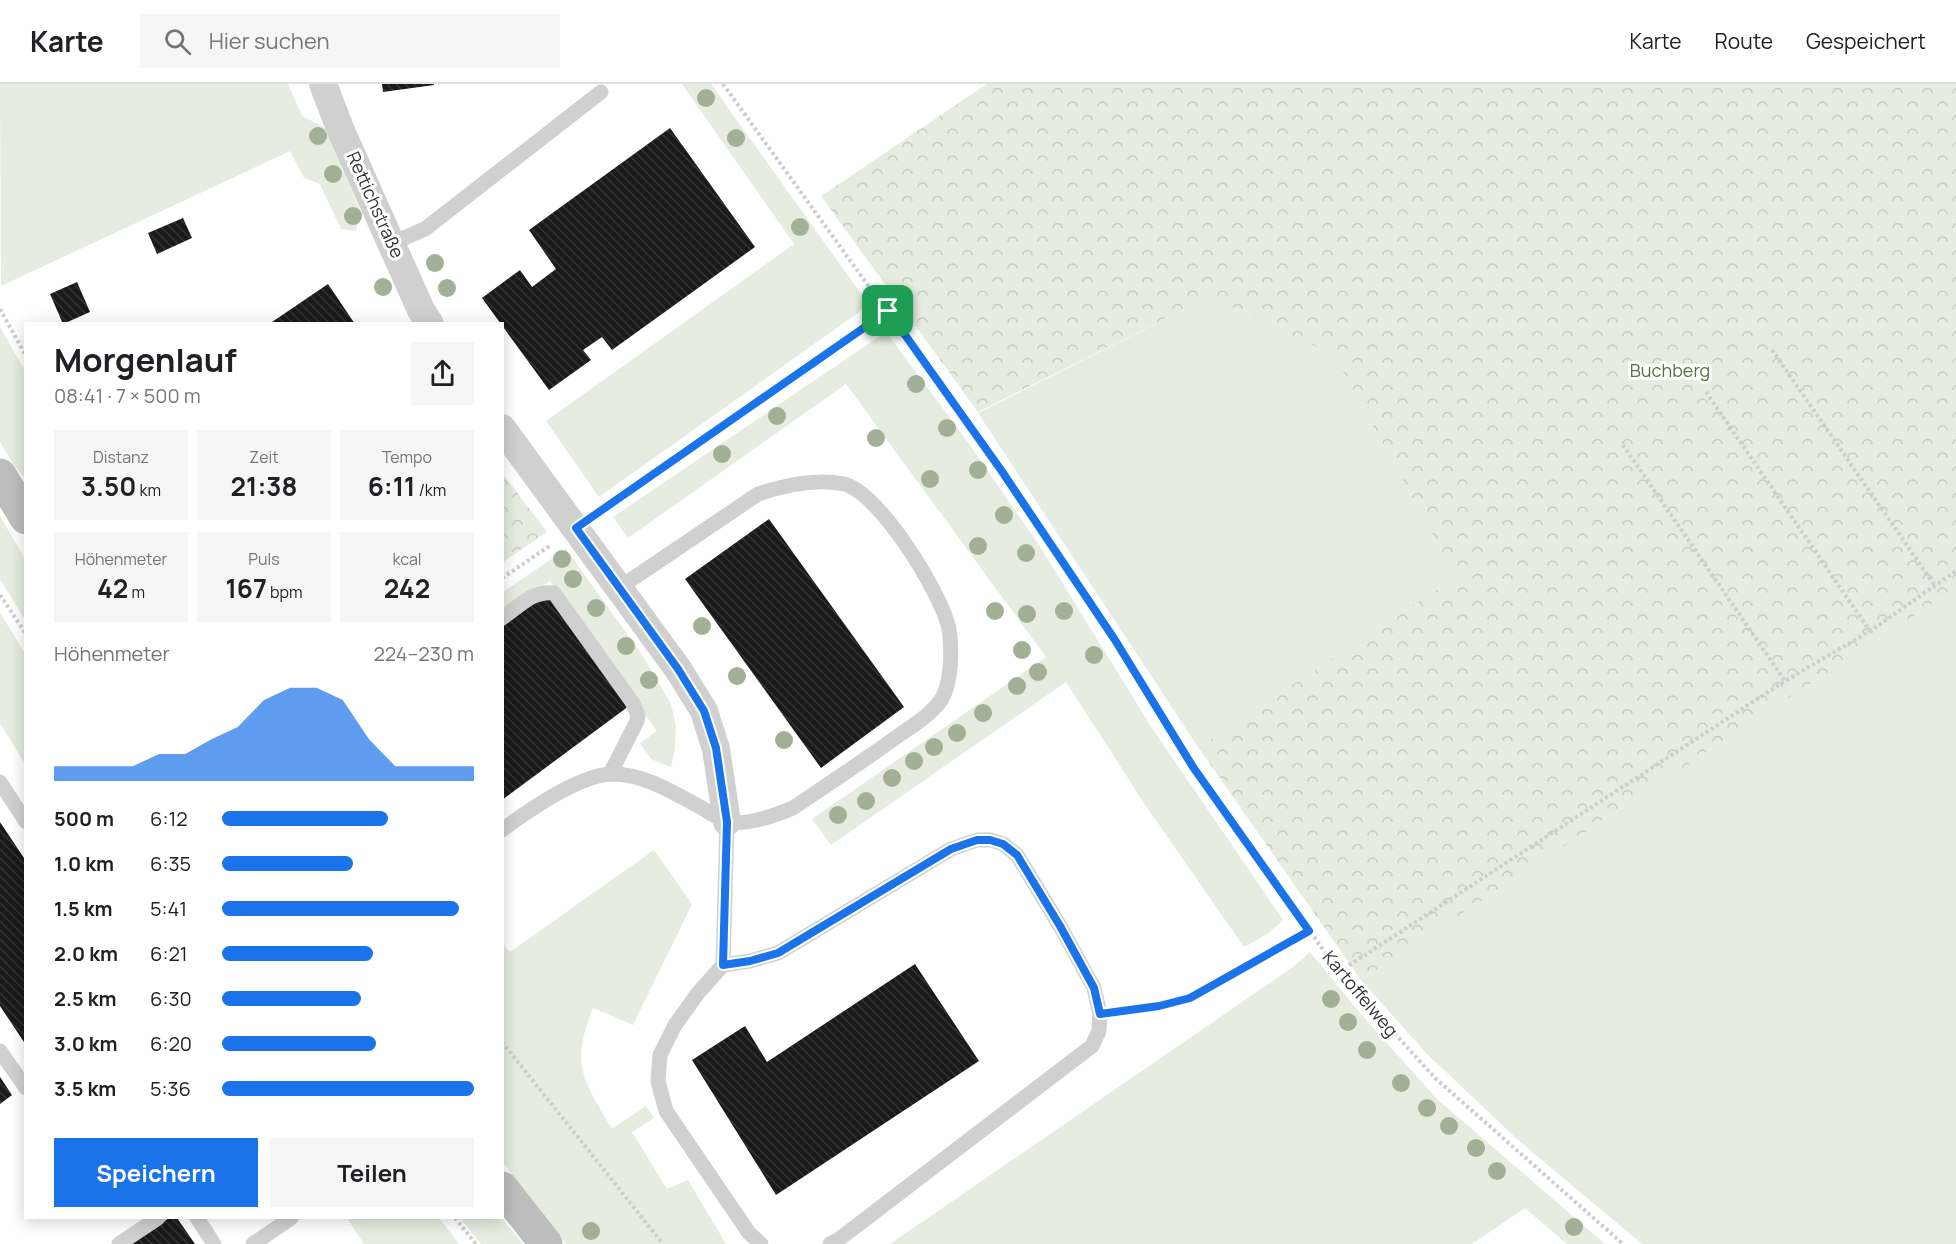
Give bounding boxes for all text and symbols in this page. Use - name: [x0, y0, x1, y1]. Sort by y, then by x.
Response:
- search box: [140, 14, 560, 68]
- text: Karte: [30, 22, 104, 60]
- icon: search: [161, 25, 194, 58]
- text: Hier suchen: [209, 26, 330, 56]
- text: Karte: [1630, 27, 1682, 55]
- text: Route: [1715, 27, 1773, 55]
- text: Gespeichert: [1806, 27, 1926, 55]
- street label: Rettichstraße: [342, 148, 410, 262]
- pin: [862, 285, 913, 336]
- icon: arrive: [871, 294, 904, 327]
- text: Morgenlauf: [54, 337, 237, 382]
- button: share: [411, 342, 474, 405]
- park label: Buchberg: [1630, 358, 1710, 382]
- text: 08:41 · 7 × 500 m: [54, 382, 201, 409]
- text: Distanz: [93, 446, 149, 468]
- text: Zeit: [249, 446, 279, 468]
- text: Tempo: [382, 446, 432, 468]
- text: 3.50: [81, 468, 136, 504]
- text: 21:38: [231, 468, 297, 504]
- text: 6:11: [368, 468, 415, 504]
- text: km: [136, 479, 161, 501]
- text: /km: [415, 479, 446, 501]
- text: Höhenmeter: [75, 548, 167, 570]
- text: Puls: [248, 548, 280, 570]
- text: kcal: [392, 548, 422, 570]
- text: 42: [97, 570, 128, 606]
- text: 167: [225, 570, 267, 606]
- text: 242: [384, 570, 430, 606]
- text: m: [128, 581, 145, 603]
- text: bpm: [267, 581, 303, 603]
- text: Höhenmeter: [54, 640, 170, 667]
- text: 224–230 m: [373, 640, 474, 667]
- text: 500 m: [54, 805, 114, 832]
- text: 6:12: [150, 805, 188, 832]
- text: 1.0 km: [54, 850, 114, 877]
- text: 6:35: [150, 850, 191, 877]
- text: 1.5 km: [54, 895, 113, 922]
- text: 5:41: [150, 895, 187, 922]
- text: 2.0 km: [54, 940, 118, 967]
- text: 6:21: [150, 940, 188, 967]
- street label: Kartoffelweg: [1318, 945, 1404, 1042]
- text: 2.5 km: [54, 985, 116, 1012]
- text: 6:30: [150, 985, 192, 1012]
- text: 3.0 km: [54, 1030, 118, 1057]
- text: 6:20: [150, 1030, 192, 1057]
- text: 3.5 km: [54, 1075, 116, 1102]
- text: 5:36: [150, 1075, 191, 1102]
- button: Speichern: [54, 1138, 258, 1207]
- button: Teilen: [270, 1138, 474, 1207]

